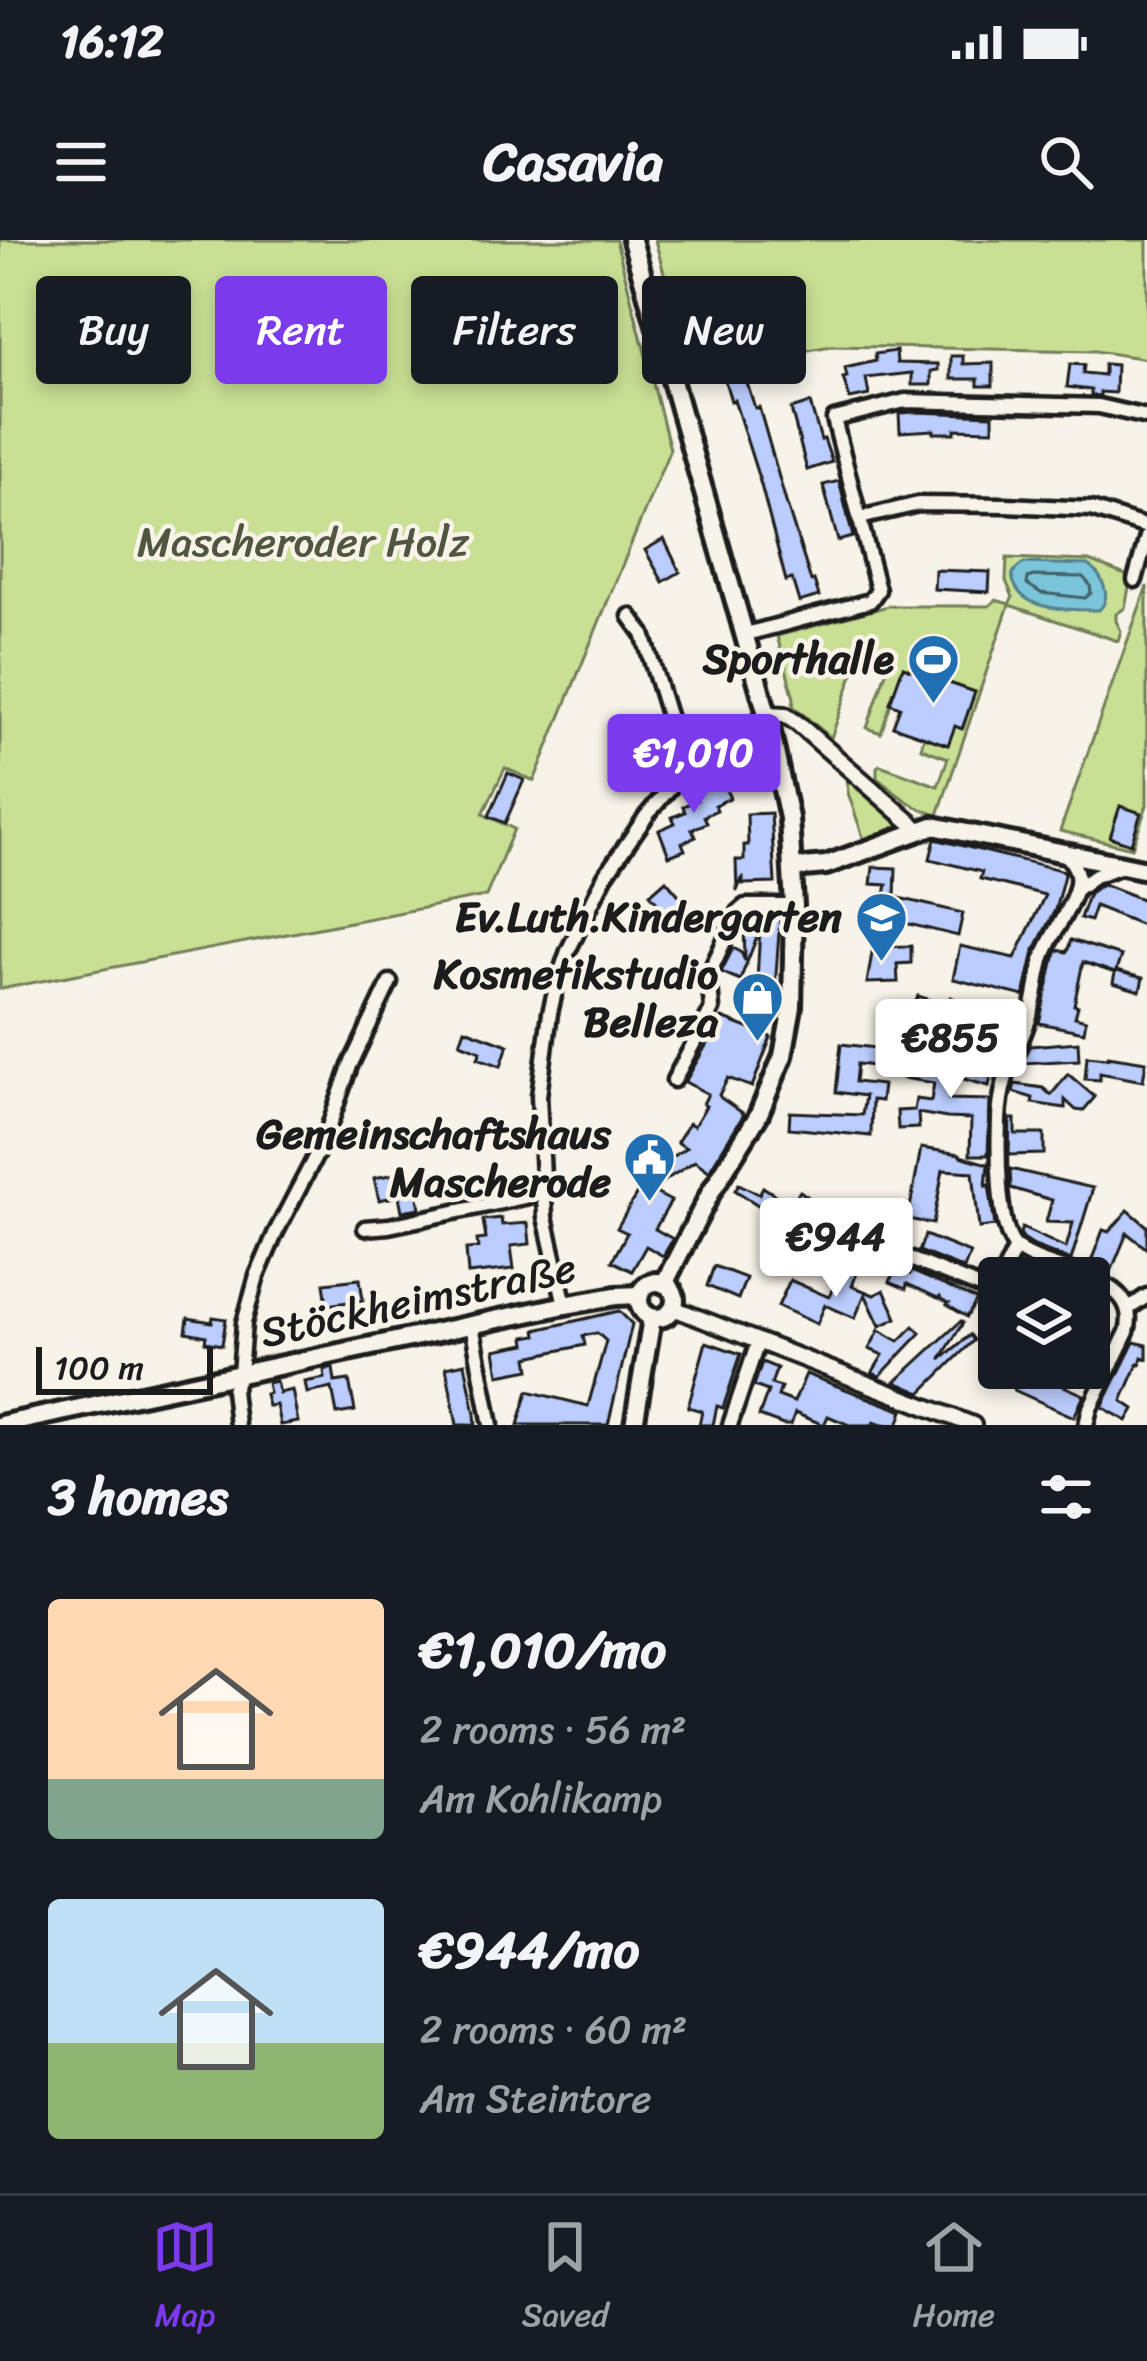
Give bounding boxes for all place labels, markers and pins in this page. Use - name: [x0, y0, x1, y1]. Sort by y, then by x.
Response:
- place label: Sporthalle: [702, 622, 895, 696]
- sports icon: Sporthalle: [905, 631, 961, 705]
- pin: €1,010: [596, 714, 792, 816]
- place label: Ev.Luth.Kindergarten: [455, 880, 842, 954]
- school or university icon: Ev.Luth.Kindergarten: [853, 889, 909, 963]
- place label: Kosmetikstudio Belleza: [433, 937, 719, 1059]
- shop icon: Kosmetikstudio Belleza: [729, 970, 785, 1044]
- pin: €855: [880, 999, 1022, 1101]
- place label: Gemeinschaftshaus Mascherode: [256, 1097, 612, 1219]
- public building icon: Gemeinschaftshaus Mascherode: [622, 1130, 678, 1204]
- pin: €944: [765, 1198, 907, 1300]

